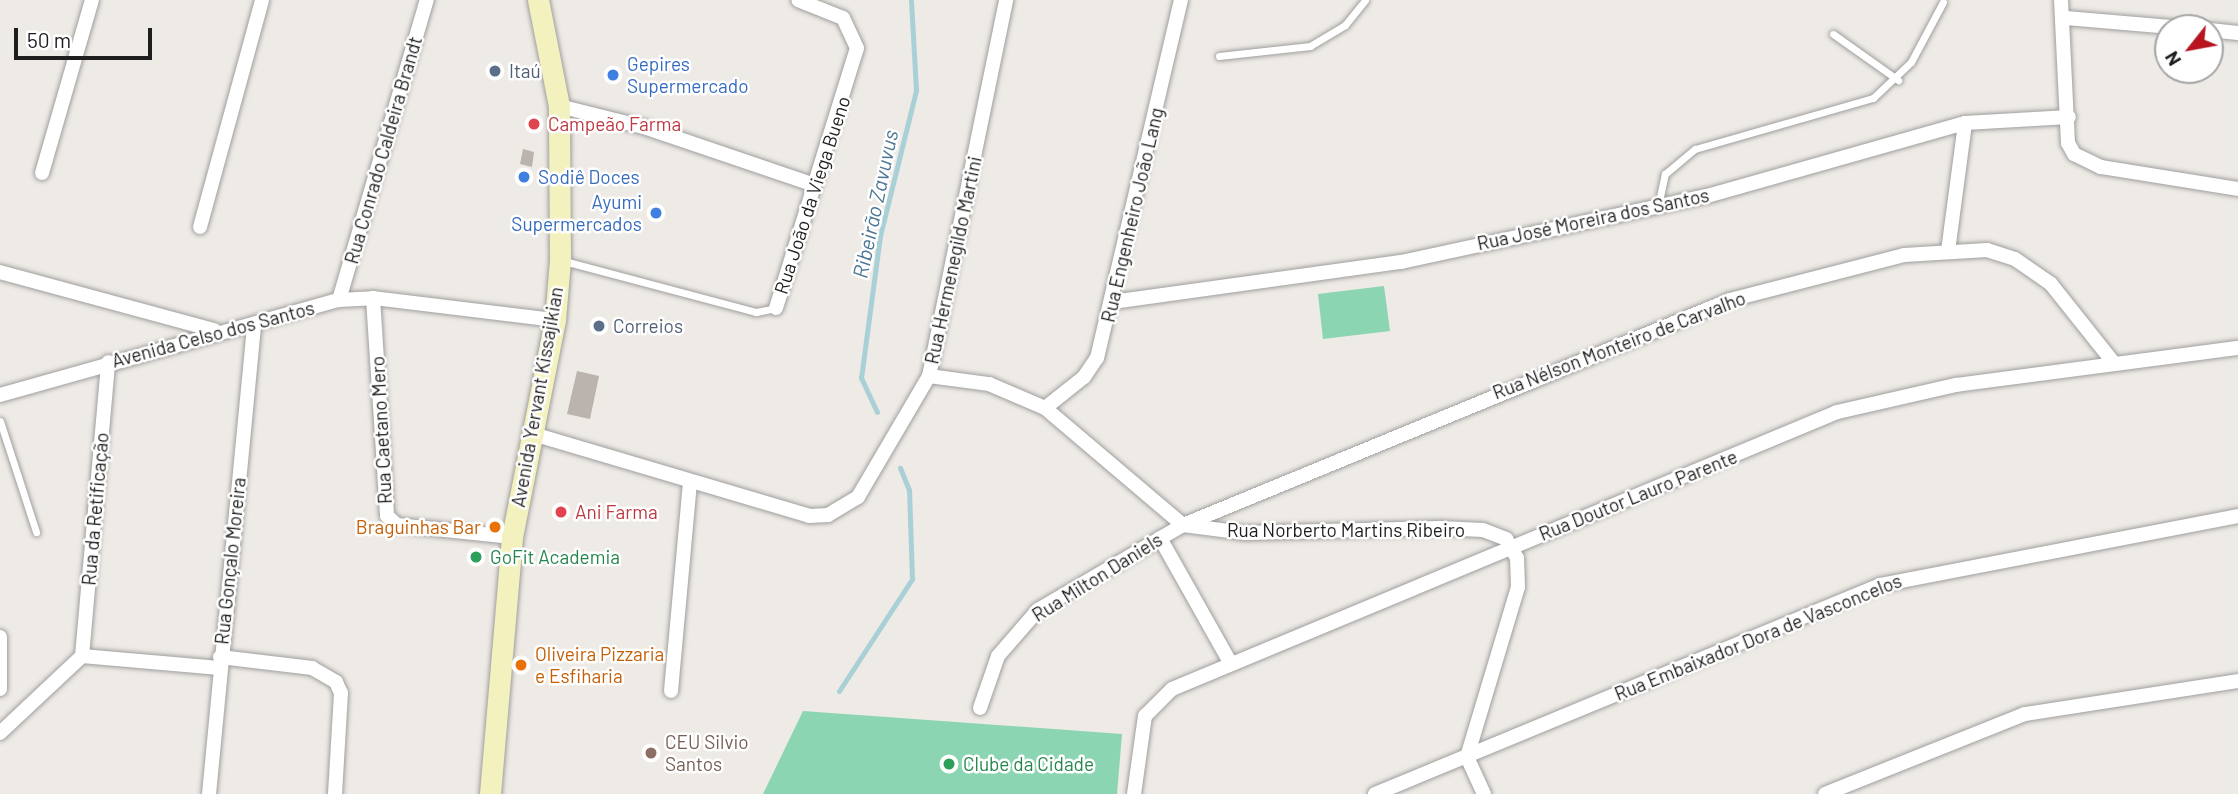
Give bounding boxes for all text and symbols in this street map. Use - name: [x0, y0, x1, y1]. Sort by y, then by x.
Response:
- scale bar: [18, 14, 156, 58]
- north arrow: [2154, 14, 2224, 84]
- text: 50 m: [27, 27, 71, 52]
- street label: Rua Conrado Caldeira Brandt: [340, 34, 426, 266]
- text: N: [2159, 48, 2185, 70]
- place label: Gepires Supermercado: [627, 53, 749, 97]
- place label: Itaú: [509, 60, 541, 82]
- marker: Itaú: [487, 63, 503, 79]
- marker: Gepires Supermercado: [605, 67, 621, 83]
- street label: Rua João da Viega Bueno: [769, 93, 855, 297]
- street label: Rua Engenheiro João Lang: [1096, 105, 1168, 325]
- place label: Campeão Farma: [548, 113, 681, 135]
- marker: Campeão Farma: [526, 116, 542, 132]
- water label: Ribeirão Zavuvus: [847, 128, 903, 280]
- street label: Rua Hermenegildo Martini: [920, 154, 986, 366]
- place label: Sodiê Doces: [538, 166, 640, 188]
- marker: Sodiê Doces: [516, 169, 532, 185]
- street label: Rua José Moreira dos Santos: [1475, 183, 1711, 255]
- place label: Ayumi Supermercados: [511, 191, 642, 235]
- marker: Ayumi Supermercados: [648, 205, 664, 221]
- street label: Avenida Yervant Kissajikian: [506, 285, 568, 509]
- street label: Rua Nélson Monteiro de Carvalho: [1489, 286, 1749, 404]
- street label: Avenida Celso dos Santos: [109, 296, 317, 372]
- place label: Correios: [613, 315, 683, 337]
- marker: Correios: [591, 318, 607, 334]
- street label: Rua Caetano Mero: [366, 355, 396, 505]
- street label: Rua da Retificação: [77, 432, 113, 586]
- street label: Rua Doutor Lauro Parente: [1536, 445, 1740, 545]
- street label: Rua Gonçalo Moreira: [210, 476, 250, 646]
- place label: Ani Farma: [575, 501, 658, 523]
- marker: Ani Farma: [553, 504, 569, 520]
- place label: Braguinhas Bar: [356, 516, 481, 538]
- marker: Braguinhas Bar: [487, 519, 503, 535]
- street label: Rua Norberto Martins Ribeiro: [1227, 519, 1465, 541]
- street label: Rua Milton Daniels: [1028, 528, 1166, 626]
- place label: GoFit Academia: [490, 546, 620, 568]
- marker: GoFit Academia: [468, 549, 484, 565]
- street label: Rua Embaixador Dora de Vasconcelos: [1611, 569, 1905, 705]
- place label: Oliveira Pizzaria e Esfiharia: [535, 643, 664, 687]
- marker: Oliveira Pizzaria e Esfiharia: [513, 657, 529, 673]
- place label: CEU Silvio Santos: [665, 731, 749, 775]
- marker: CEU Silvio Santos: [643, 745, 659, 761]
- place label: Clube da Cidade: [963, 753, 1094, 775]
- marker: Clube da Cidade: [941, 756, 957, 772]

